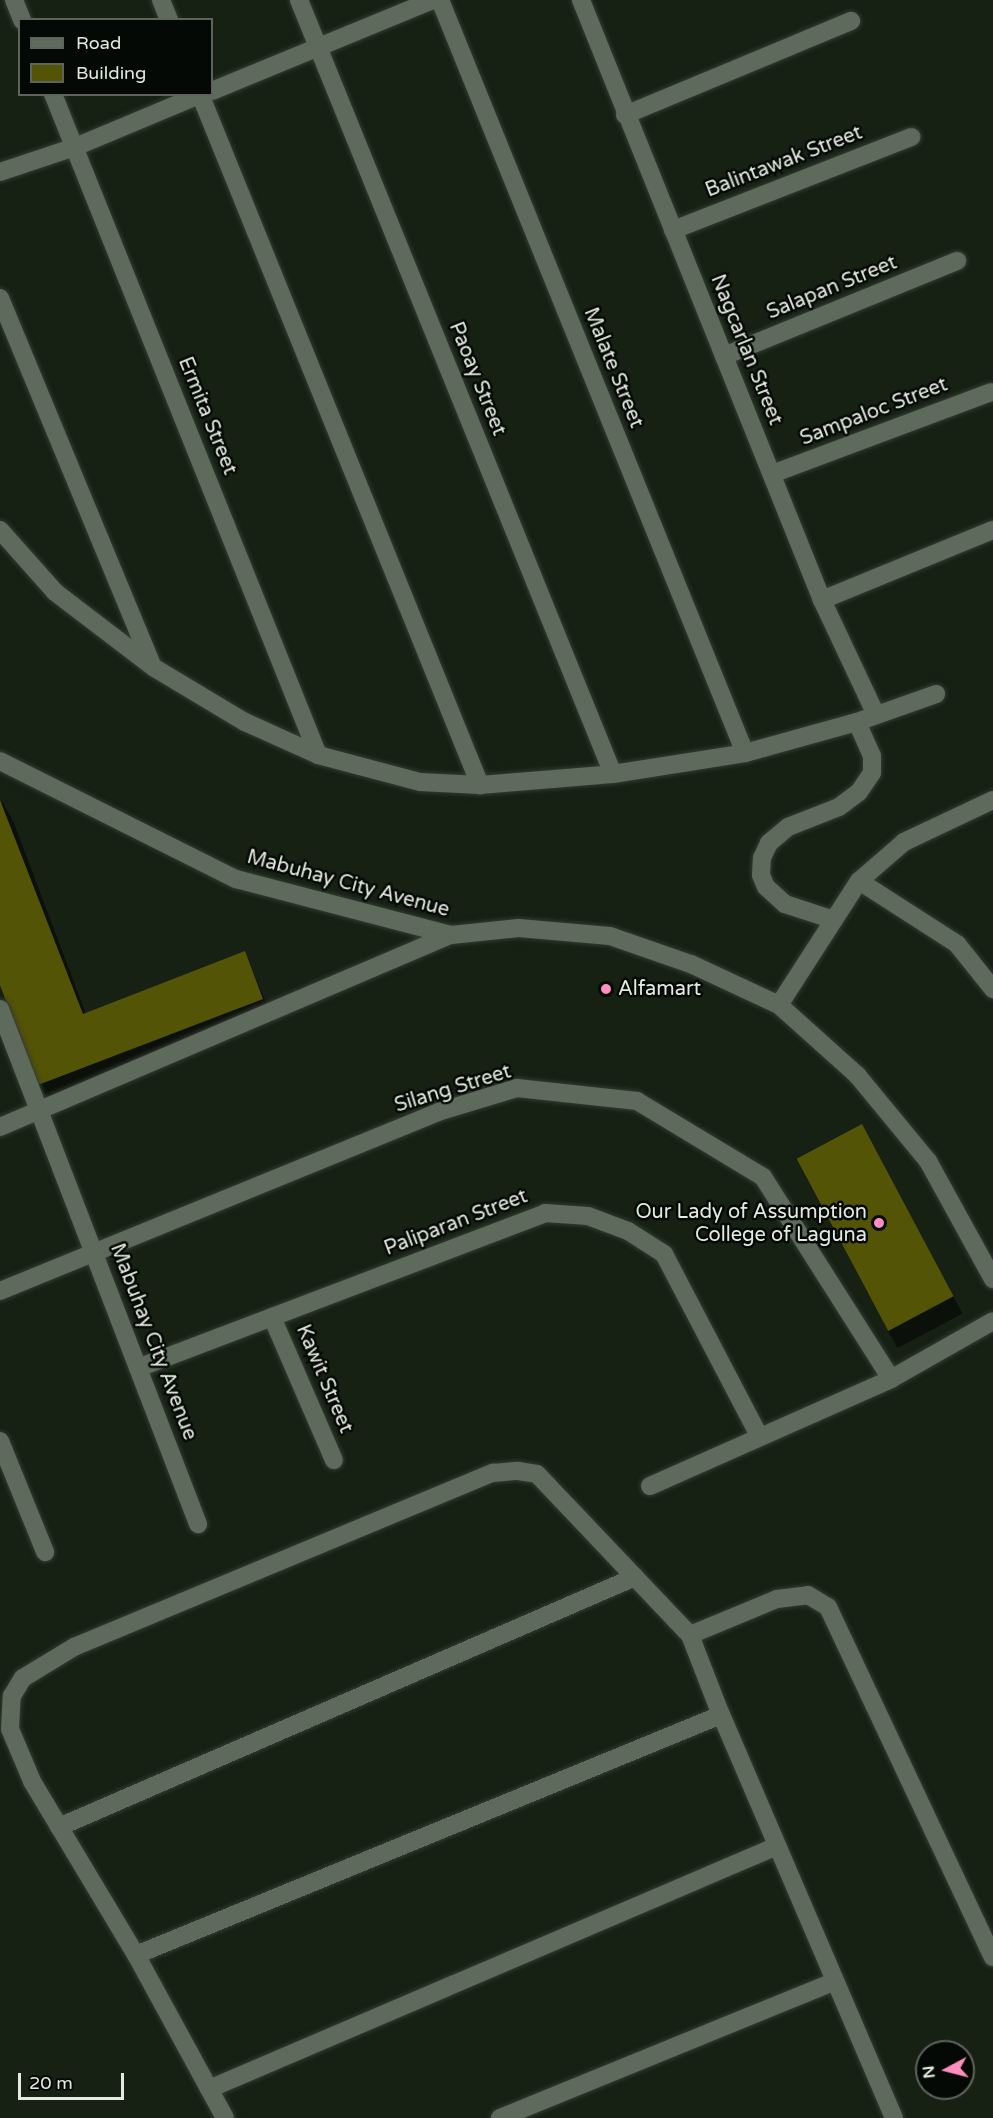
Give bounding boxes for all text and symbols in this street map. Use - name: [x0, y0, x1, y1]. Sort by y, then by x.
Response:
- legend: [18, 18, 213, 96]
- text: Road: [76, 32, 121, 54]
- text: Building: [76, 62, 146, 84]
- street label: Balintawak Street: [702, 121, 866, 203]
- street label: Salapan Street: [763, 251, 901, 325]
- street label: Nagcarlan Street: [705, 271, 787, 429]
- street label: Malate Street: [578, 304, 648, 432]
- street label: Paoay Street: [443, 319, 511, 439]
- street label: Ermita Street: [172, 354, 242, 478]
- street label: Sampaloc Street: [797, 373, 951, 451]
- street label: Mabuhay City Avenue: [244, 845, 452, 923]
- place label: Alfamart: [618, 977, 701, 1001]
- marker: Alfamart: [599, 982, 613, 996]
- street label: Silang Street: [392, 1060, 514, 1118]
- street label: Paliparan Street: [381, 1185, 531, 1261]
- place label: Our Lady of Assumption College of Laguna: [636, 1200, 867, 1247]
- marker: Our Lady of Assumption College of Laguna: [872, 1216, 886, 1230]
- street label: Mabuhay City Avenue: [104, 1240, 202, 1444]
- street label: Kawit Street: [290, 1321, 358, 1437]
- north arrow: [915, 2040, 975, 2100]
- scale bar: [21, 2061, 128, 2099]
- text: N: [918, 2064, 940, 2080]
- text: 20 m: [29, 2072, 73, 2094]

